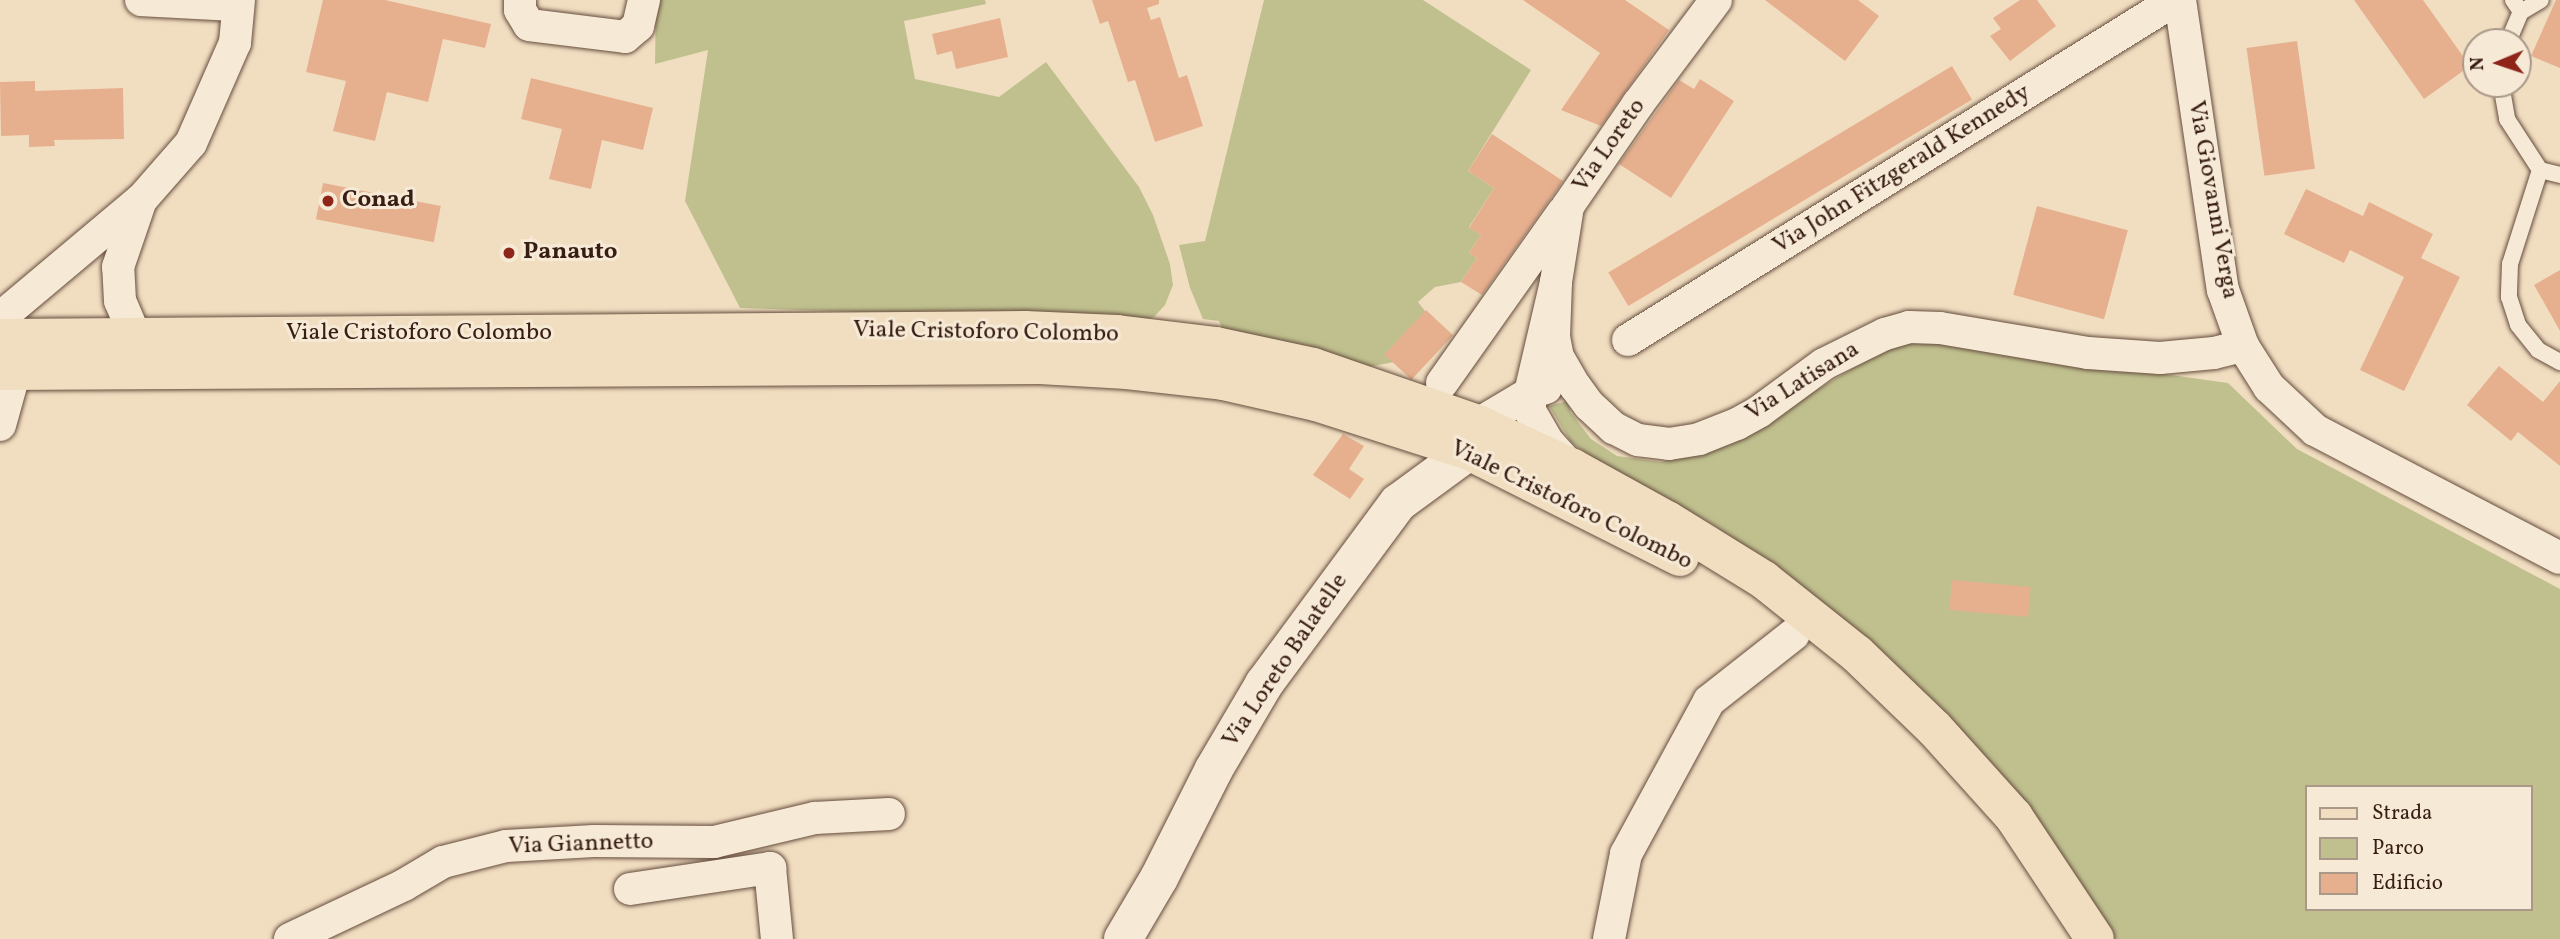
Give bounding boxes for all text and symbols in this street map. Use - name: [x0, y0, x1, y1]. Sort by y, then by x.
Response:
- north arrow: [2462, 28, 2532, 98]
- text: N: [2465, 56, 2491, 71]
- street label: Via John Fitzgerald Kennedy: [1768, 79, 2036, 261]
- street label: Via Loreto: [1567, 94, 1653, 198]
- street label: Via Giovanni Verga: [2180, 98, 2244, 302]
- place label: Conad: [342, 187, 415, 215]
- marker: Conad: [320, 193, 336, 209]
- place label: Panauto: [523, 239, 618, 267]
- marker: Panauto: [501, 245, 517, 261]
- street label: Viale Cristoforo Colombo: [853, 316, 1119, 350]
- street label: Viale Cristoforo Colombo: [286, 320, 552, 348]
- street label: Via Latisana: [1741, 336, 1865, 428]
- street label: Viale Cristoforo Colombo: [1445, 435, 1697, 577]
- street label: Via Loreto Balatelle: [1217, 569, 1355, 753]
- legend: [2304, 785, 2532, 911]
- text: Strada: [2372, 799, 2433, 828]
- street label: Via Giannetto: [508, 828, 654, 862]
- text: Parco: [2372, 834, 2424, 863]
- text: Edificio: [2372, 869, 2443, 898]

